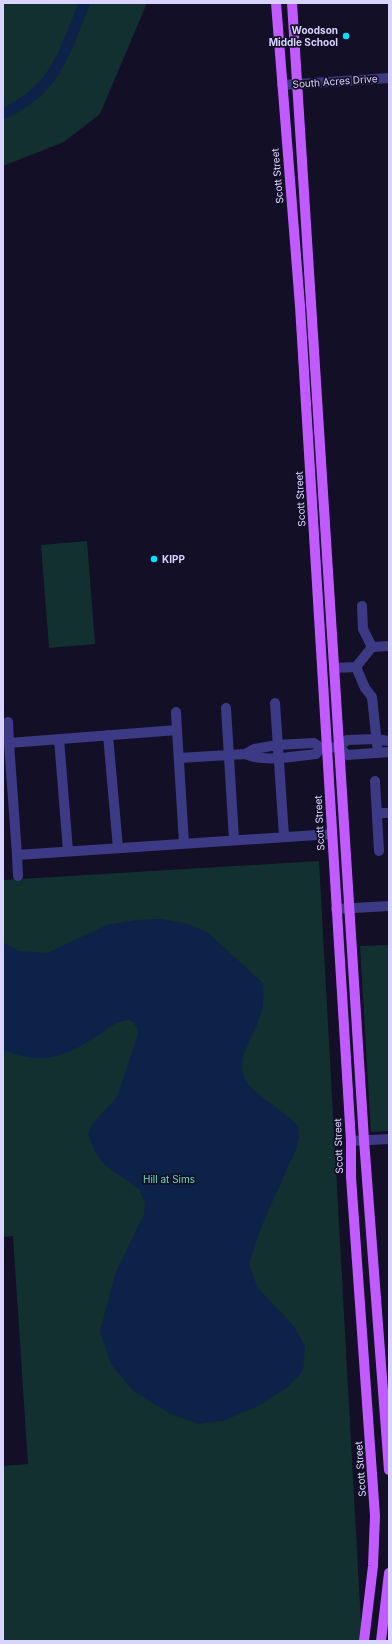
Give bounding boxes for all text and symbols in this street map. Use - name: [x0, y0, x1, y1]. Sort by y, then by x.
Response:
- place label: Woodson Middle School: [269, 24, 338, 48]
- marker: Woodson Middle School: [341, 31, 351, 41]
- street label: South Acres Drive: [292, 72, 378, 90]
- street label: Scott Street: [269, 147, 285, 204]
- street label: Scott Street: [293, 470, 307, 527]
- place label: KIPP: [162, 553, 185, 565]
- marker: KIPP: [149, 554, 159, 564]
- street label: Scott Street: [312, 794, 326, 851]
- street label: Scott Street: [331, 1117, 345, 1174]
- park label: Hill at Sims: [143, 1173, 195, 1185]
- street label: Scott Street: [352, 1440, 368, 1497]

